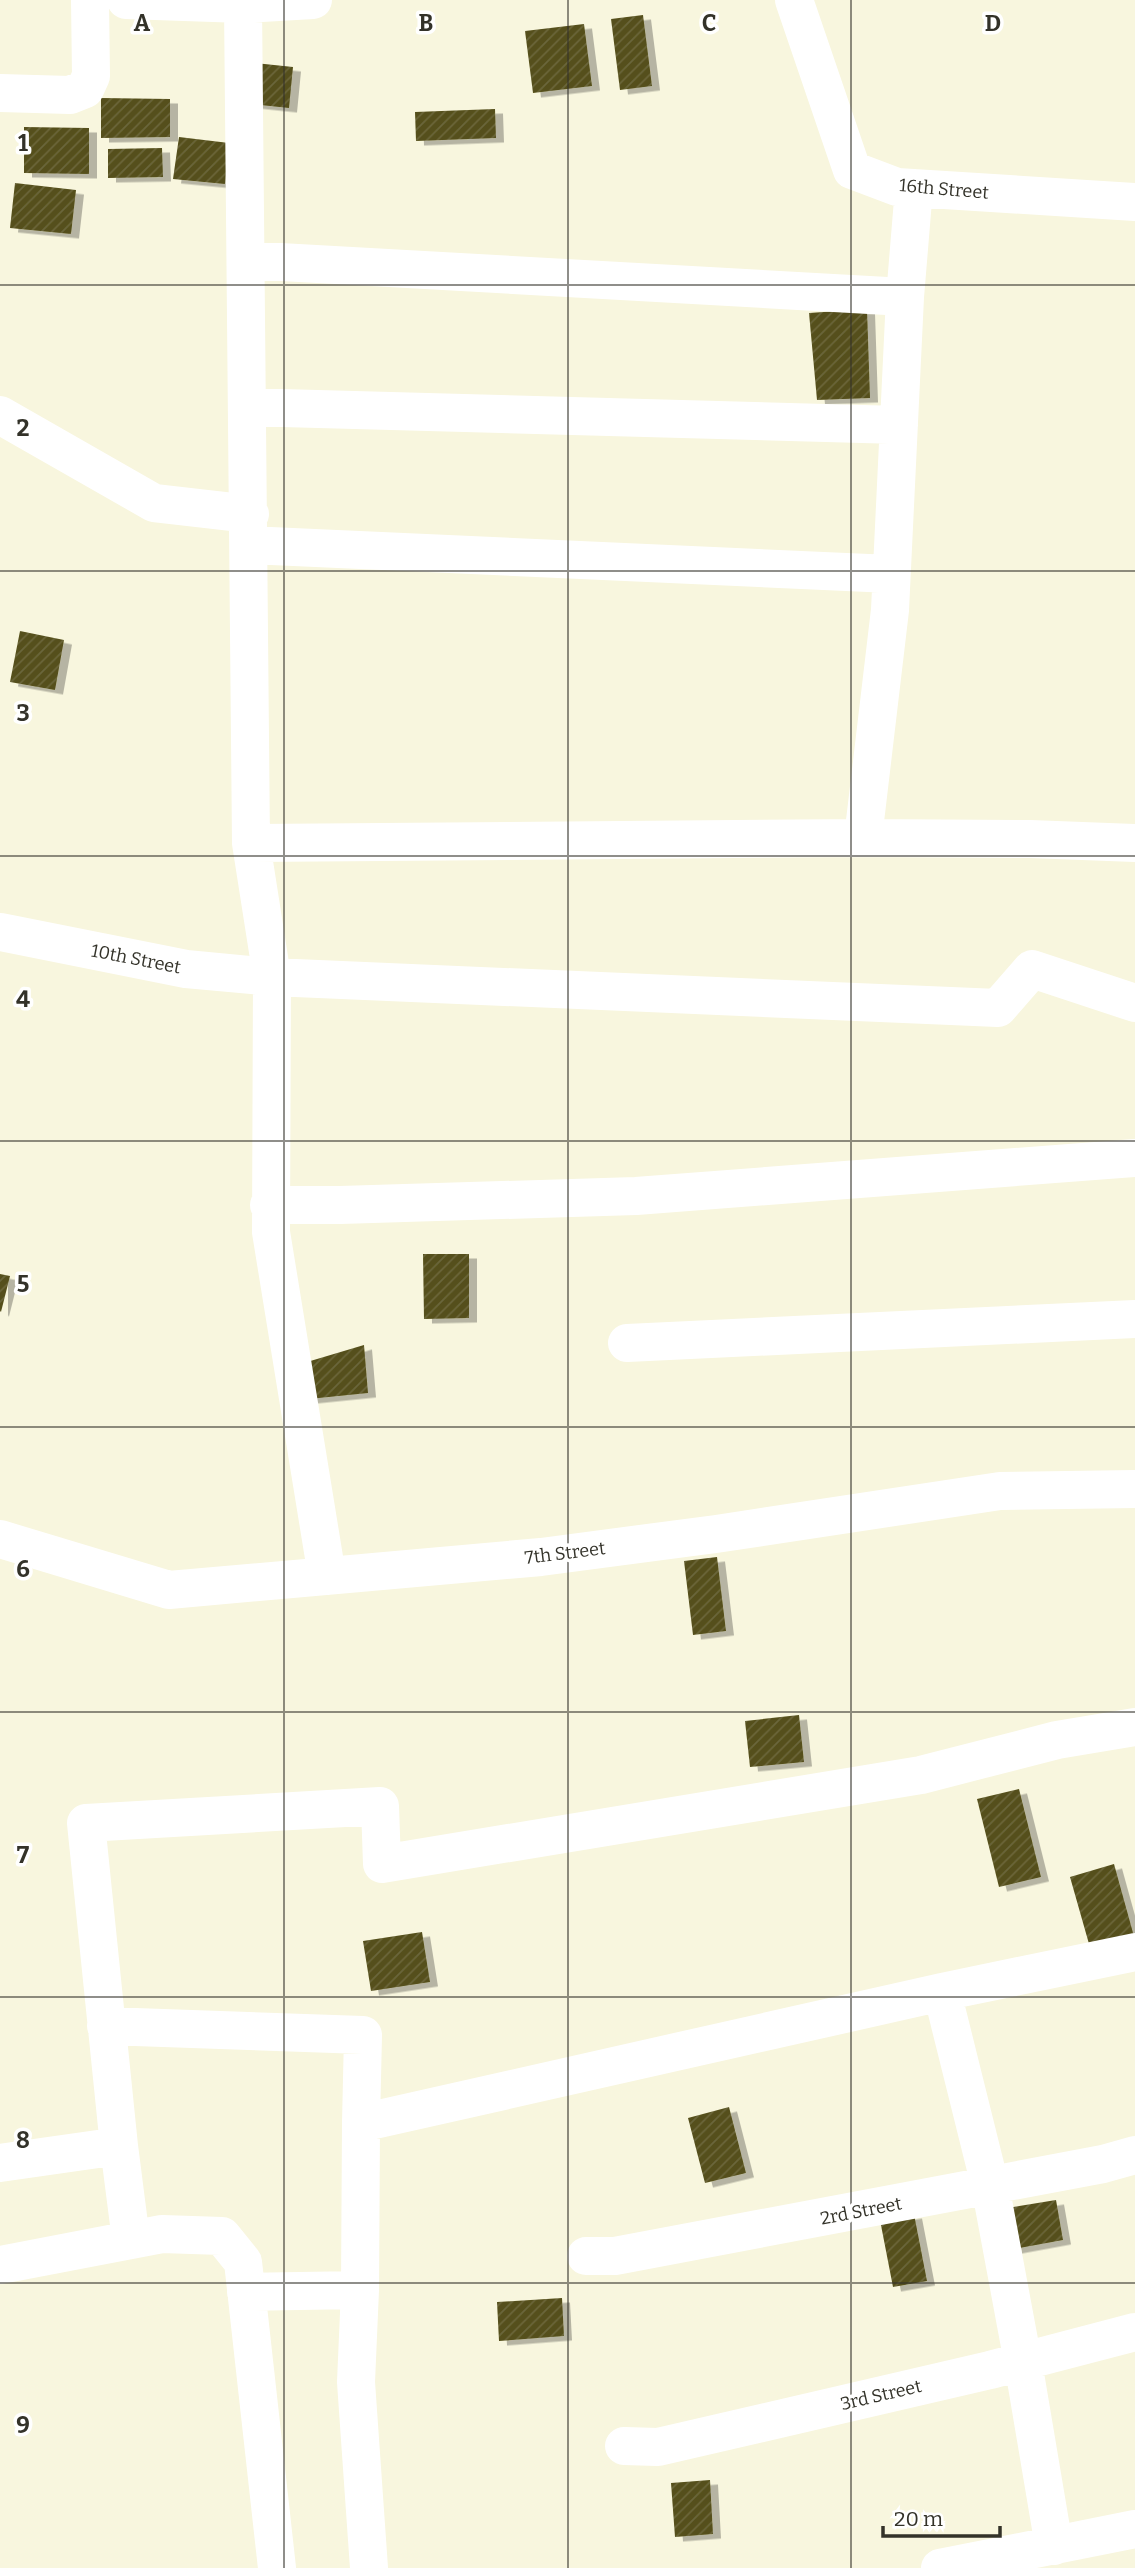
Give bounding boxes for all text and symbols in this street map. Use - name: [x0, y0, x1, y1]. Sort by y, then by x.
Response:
- text: A: [134, 9, 151, 37]
- text: B: [419, 9, 433, 37]
- text: C: [702, 9, 716, 37]
- text: D: [985, 9, 1001, 37]
- text: 1: [18, 129, 28, 157]
- street label: 16th Street: [898, 174, 990, 204]
- text: 2: [17, 414, 30, 442]
- text: 3: [16, 699, 30, 727]
- street label: 10th Street: [89, 940, 183, 979]
- text: 4: [16, 985, 30, 1013]
- text: 5: [17, 1270, 29, 1298]
- street label: 7th Street: [523, 1537, 607, 1569]
- text: 6: [16, 1555, 30, 1583]
- text: 7: [17, 1841, 30, 1869]
- text: 8: [16, 2126, 30, 2154]
- street label: 2rd Street: [818, 2192, 904, 2230]
- street label: 3rd Street: [838, 2375, 924, 2415]
- text: 9: [16, 2411, 30, 2439]
- scale bar: [883, 2494, 1000, 2538]
- text: 20 m: [894, 2506, 943, 2532]

